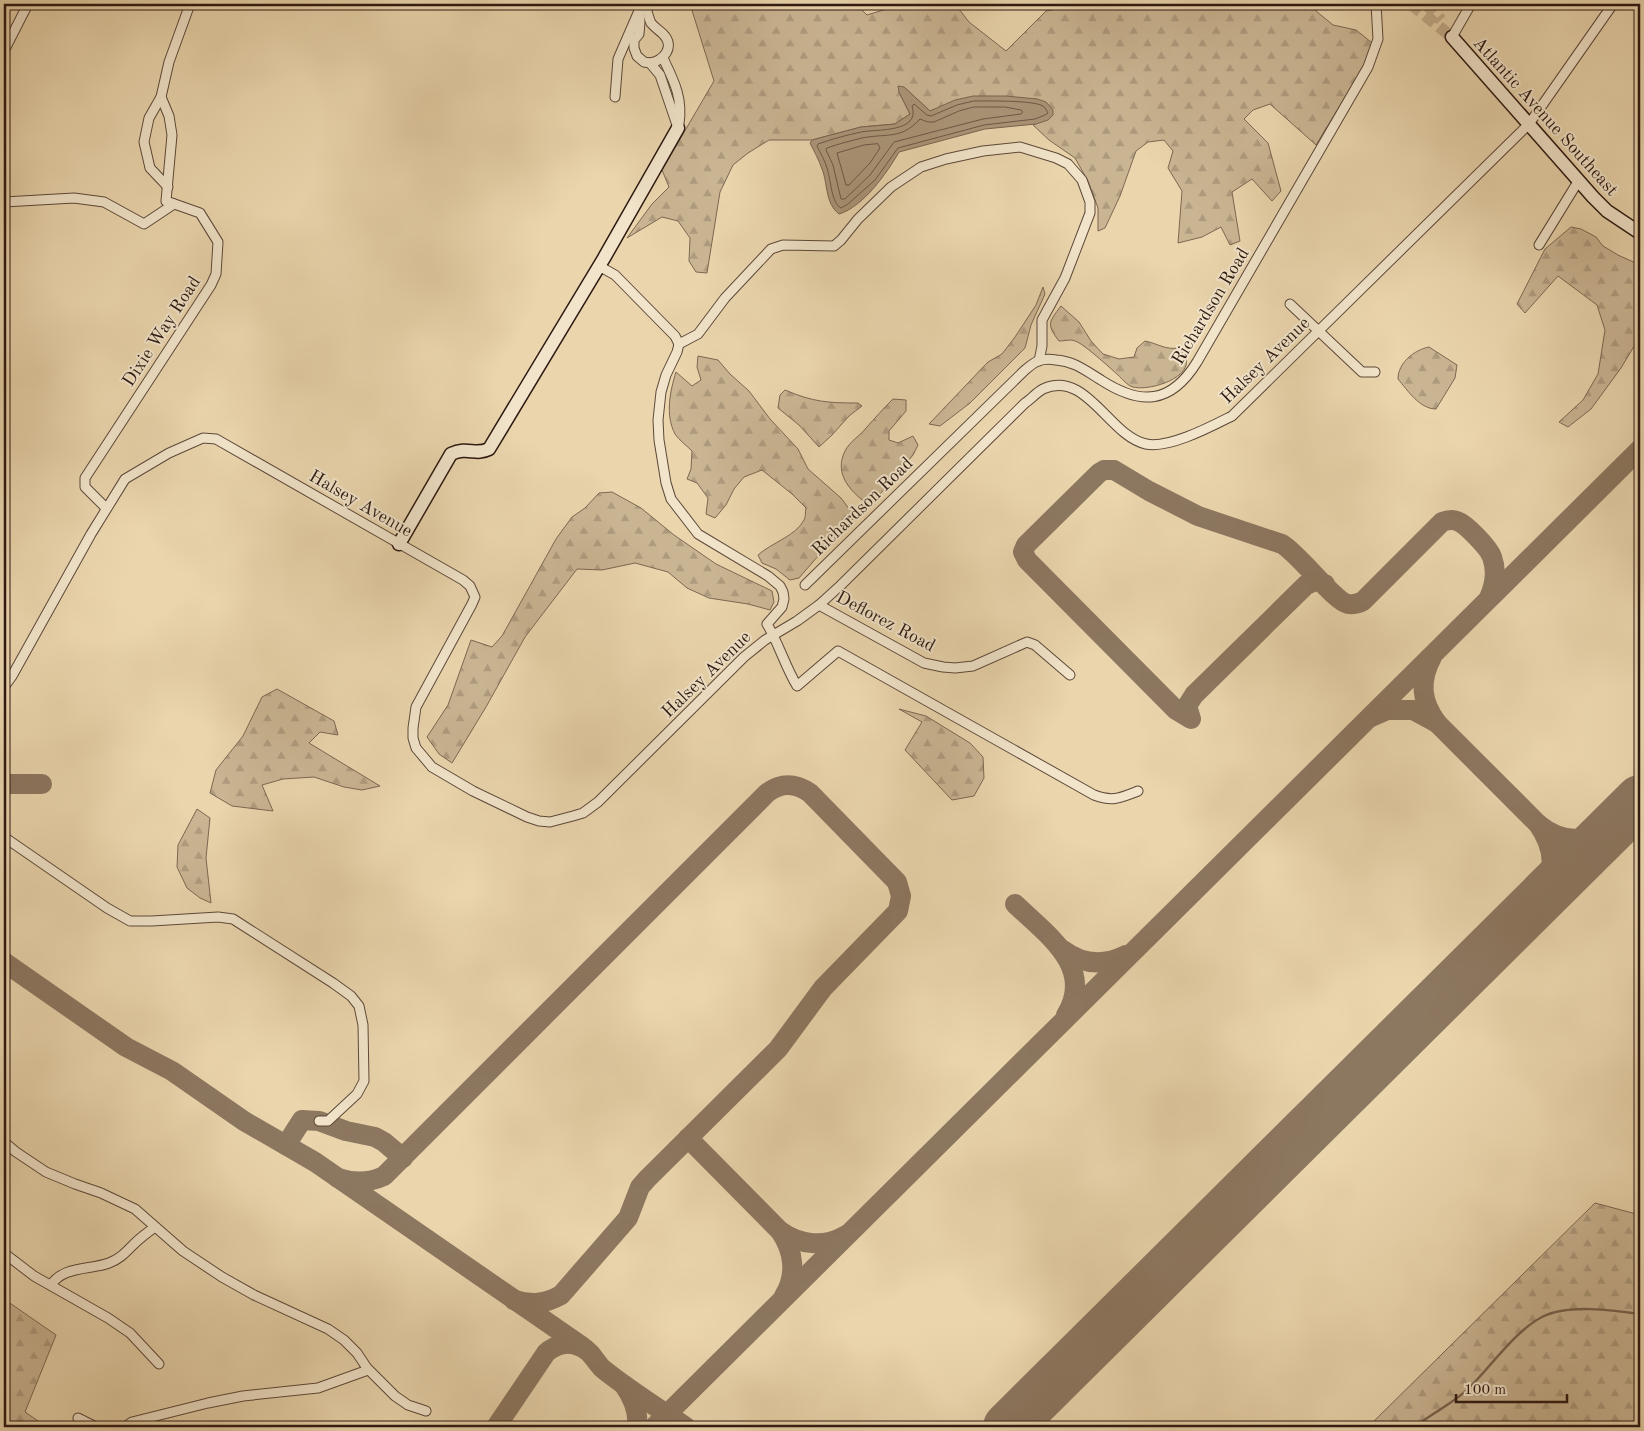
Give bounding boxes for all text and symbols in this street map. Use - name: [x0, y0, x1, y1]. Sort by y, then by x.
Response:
- street label: Atlantic Avenue Southeast: [1469, 34, 1621, 200]
- street label: Richardson Road: [1169, 245, 1253, 368]
- street label: Dixie Way Road: [120, 273, 204, 390]
- street label: Halsey Avenue: [1218, 314, 1314, 407]
- street label: Richardson Road: [809, 454, 917, 559]
- street label: Halsey Avenue: [306, 467, 415, 541]
- street label: Deflorez Road: [833, 588, 938, 656]
- street label: Halsey Avenue: [659, 628, 755, 721]
- scale bar: [1456, 1371, 1568, 1403]
- text: 100 m: [1464, 1383, 1506, 1398]

